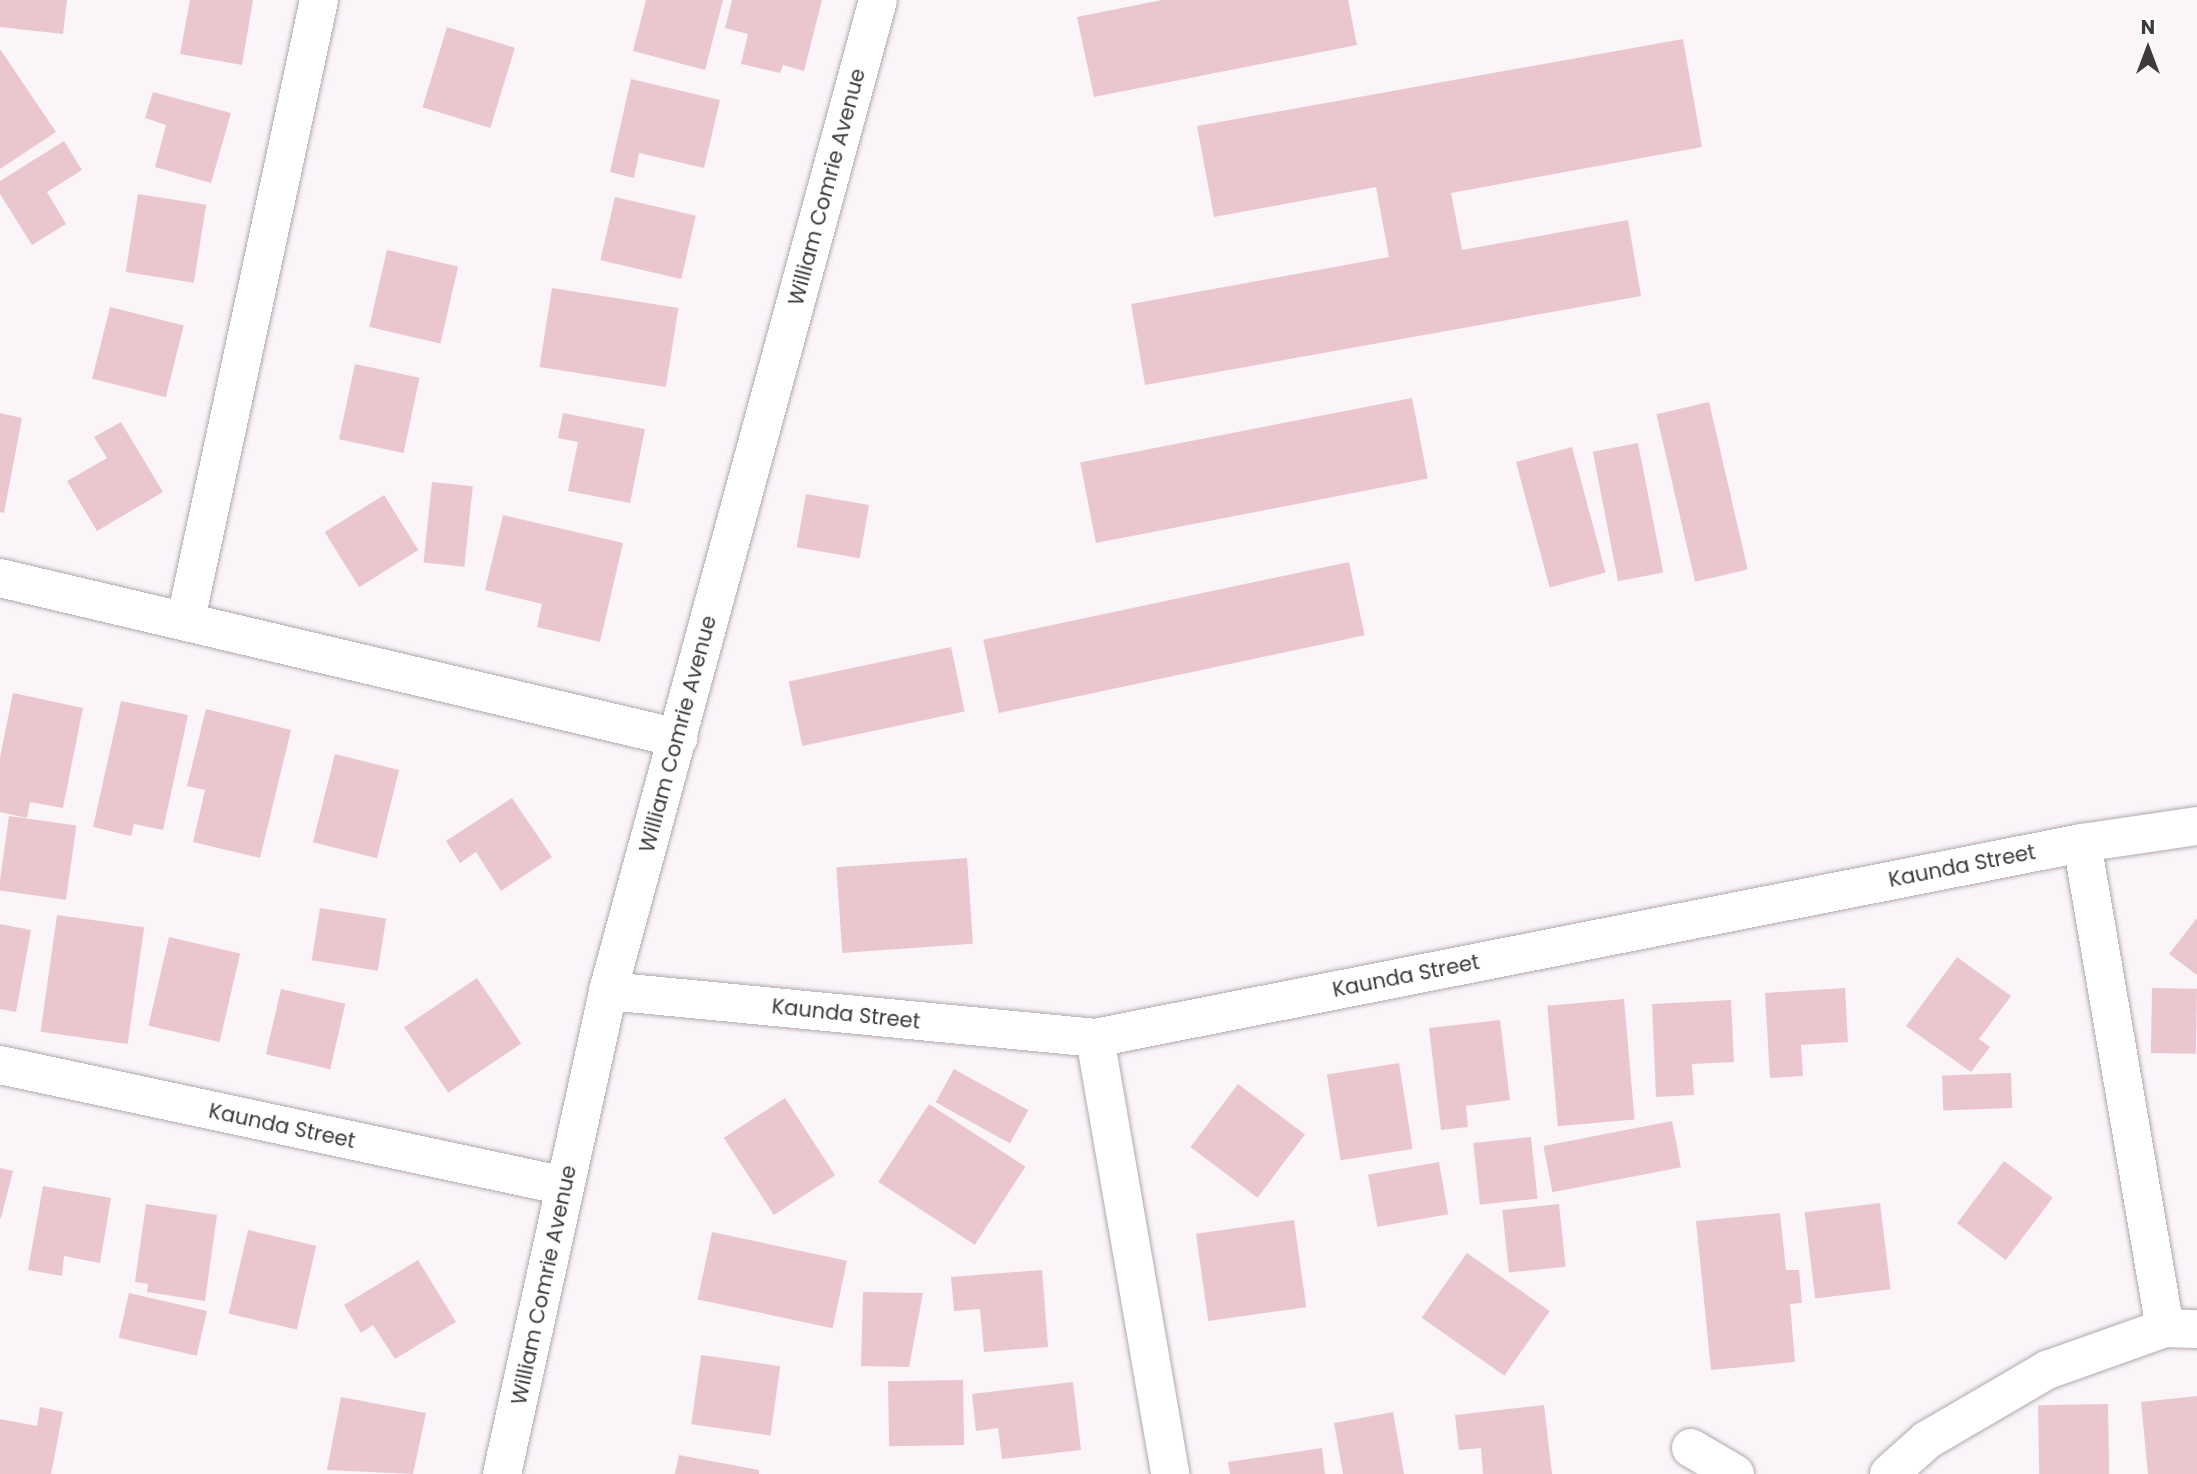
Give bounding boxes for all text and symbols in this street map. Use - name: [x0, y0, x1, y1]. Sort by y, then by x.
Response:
- north arrow: [2113, 14, 2183, 84]
- text: N: [2141, 14, 2155, 41]
- street label: William Comrie Avenue: [783, 66, 871, 308]
- street label: William Comrie Avenue: [634, 613, 722, 855]
- street label: Kaunda Street: [1886, 839, 2038, 893]
- street label: Kaunda Street: [1330, 949, 1482, 1003]
- street label: Kaunda Street: [771, 994, 921, 1034]
- street label: Kaunda Street: [206, 1098, 358, 1154]
- street label: William Comrie Avenue: [506, 1163, 582, 1407]

